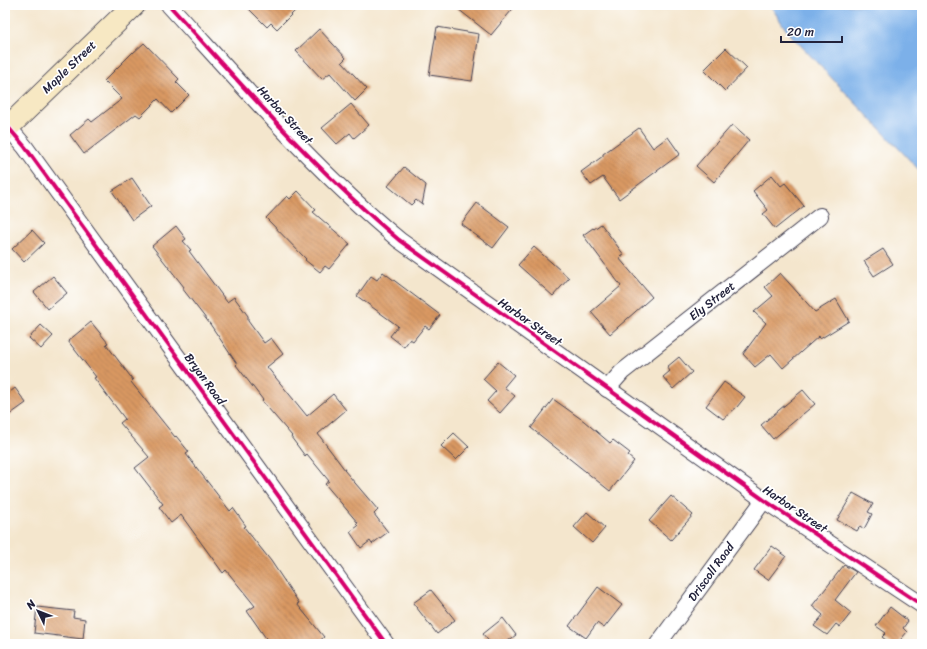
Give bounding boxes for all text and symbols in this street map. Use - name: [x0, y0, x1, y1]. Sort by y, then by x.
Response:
- scale bar: [781, 18, 842, 44]
- text: 20 m: [787, 21, 814, 43]
- street label: Maple Street: [36, 35, 102, 99]
- street label: Harbor Street: [252, 80, 319, 151]
- street label: Ely Street: [684, 276, 740, 326]
- street label: Harbor Street: [493, 292, 568, 353]
- street label: Bryan Road: [178, 348, 233, 411]
- street label: Harbor Street: [758, 479, 833, 540]
- street label: Driscoll Road: [682, 537, 740, 606]
- north arrow: [18, 591, 58, 631]
- text: N: [21, 595, 41, 615]

